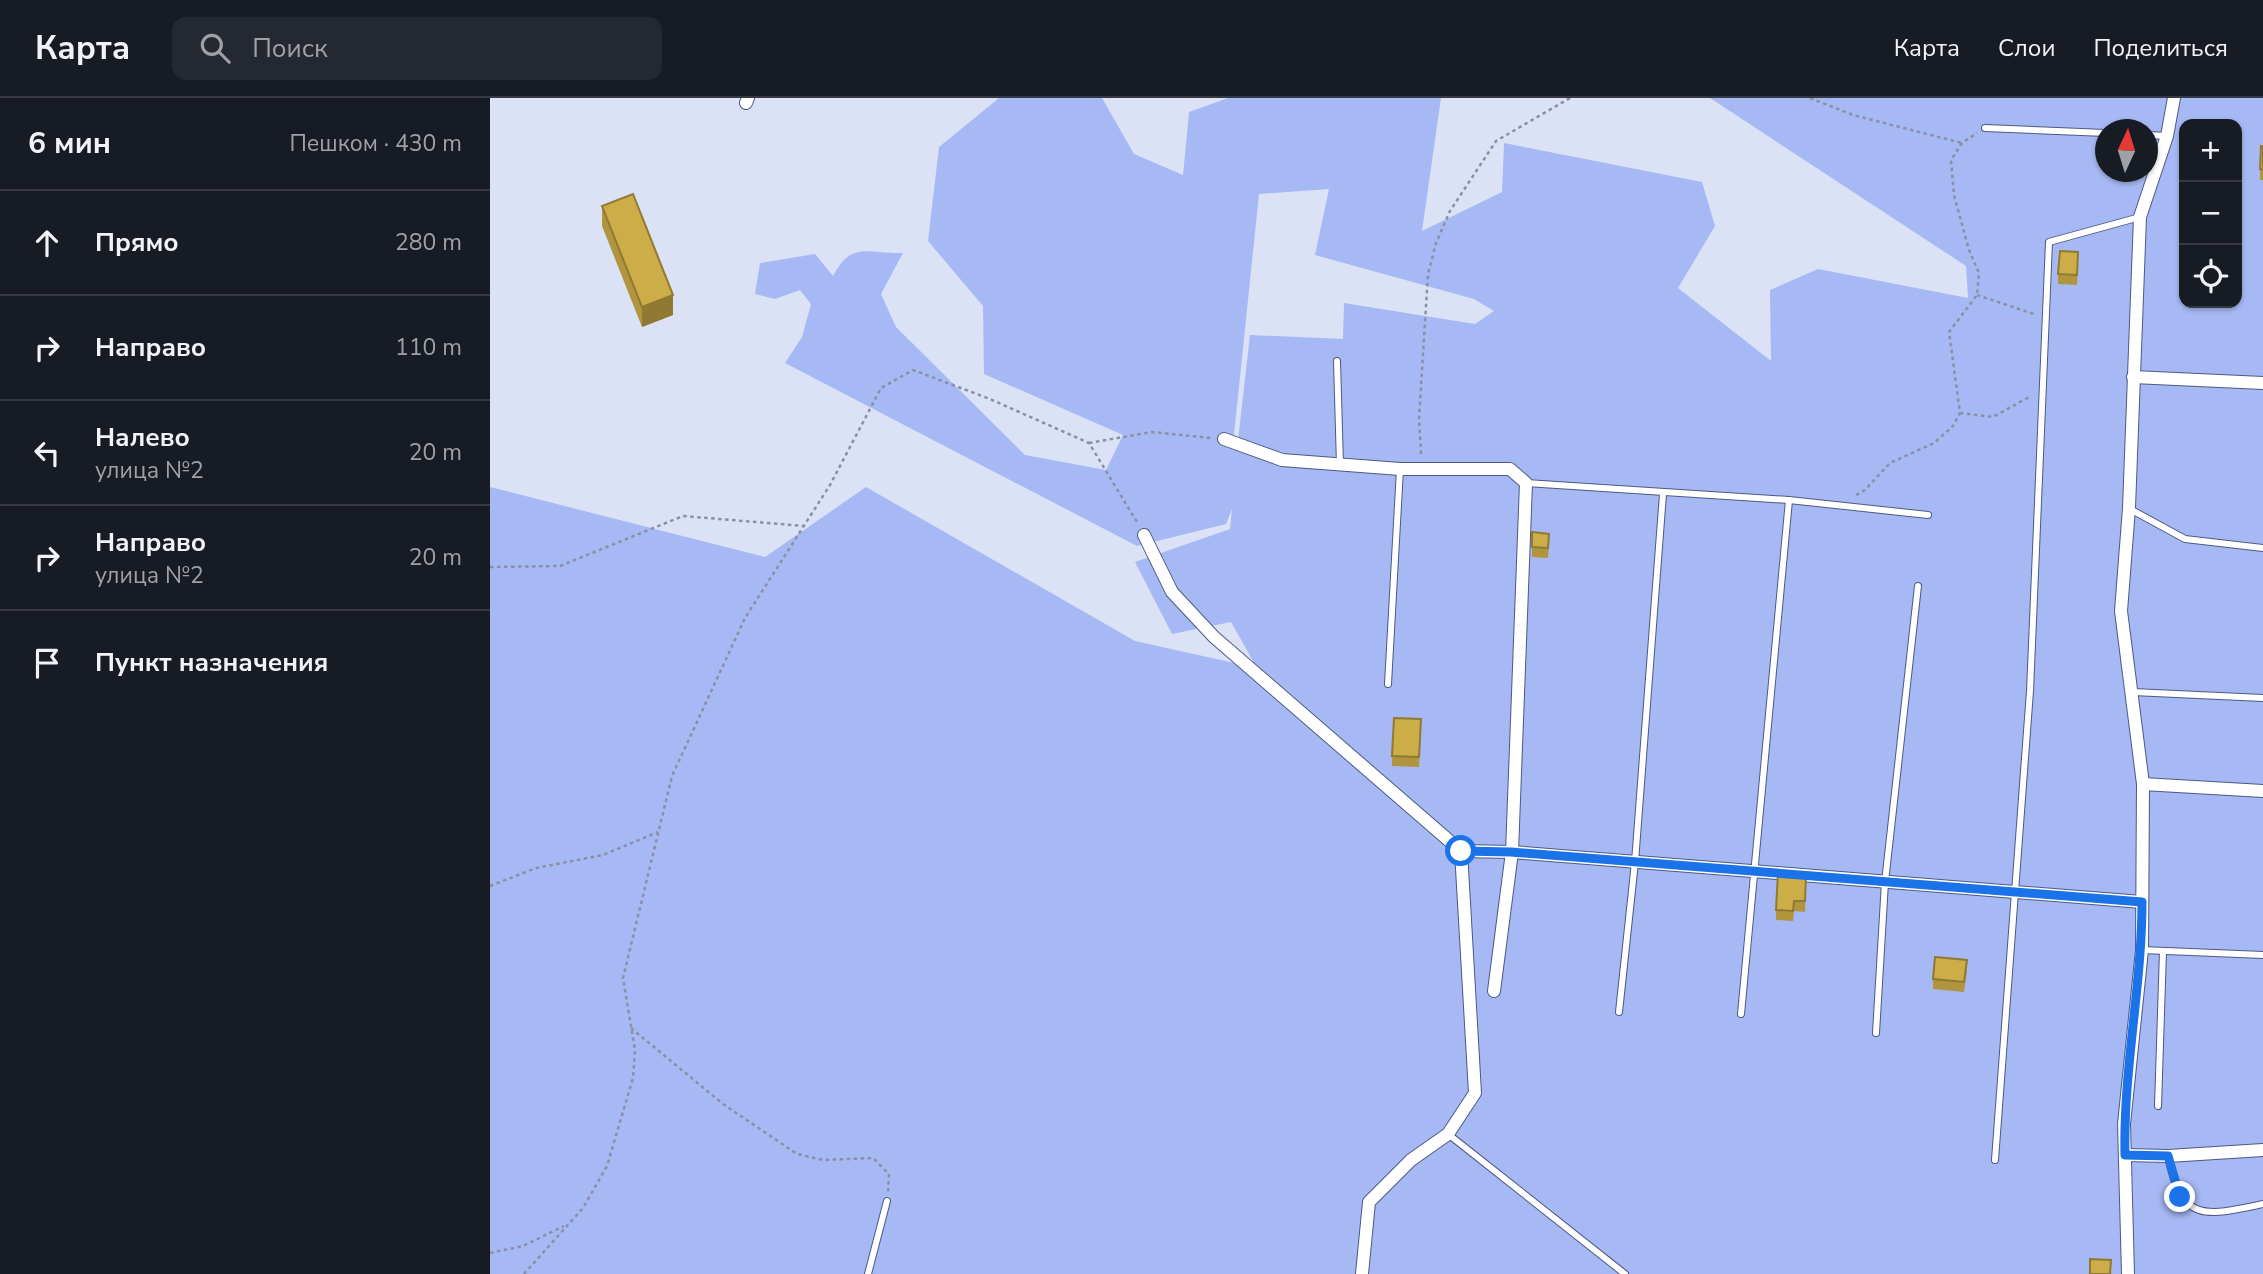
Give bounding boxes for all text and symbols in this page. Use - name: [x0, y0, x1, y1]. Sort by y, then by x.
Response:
- search box: [172, 17, 662, 80]
- text: Карта: [35, 26, 130, 71]
- icon: search: [196, 29, 234, 67]
- text: Поиск: [252, 31, 328, 66]
- text: Карта: [1894, 32, 1960, 64]
- text: Слои: [1998, 32, 2055, 64]
- text: Поделиться: [2093, 32, 2228, 64]
- north arrow: [2095, 119, 2158, 182]
- map controls: [2179, 119, 2242, 308]
- button: +: [2179, 119, 2242, 182]
- text: 6 мин: [28, 123, 111, 164]
- text: Пешком · 430 m: [289, 128, 462, 159]
- button: −: [2179, 182, 2242, 245]
- icon: ahead: [28, 224, 66, 262]
- text: Прямо: [95, 225, 179, 260]
- text: 280 m: [395, 227, 462, 258]
- button: locate: [2179, 245, 2242, 308]
- icon: right: [28, 329, 66, 367]
- text: Направо: [95, 330, 206, 365]
- text: 110 m: [395, 332, 462, 363]
- text: Налево: [95, 420, 190, 455]
- icon: left: [28, 434, 66, 472]
- text: 20 m: [409, 437, 462, 468]
- text: улица №2: [95, 455, 204, 486]
- text: Направо: [95, 525, 206, 560]
- icon: right: [28, 539, 66, 577]
- text: 20 m: [409, 542, 462, 573]
- text: улица №2: [95, 560, 204, 591]
- icon: arrive: [28, 644, 66, 682]
- text: Пункт назначения: [95, 645, 328, 680]
- route start: [1445, 835, 1476, 866]
- route end: [2164, 1181, 2195, 1212]

